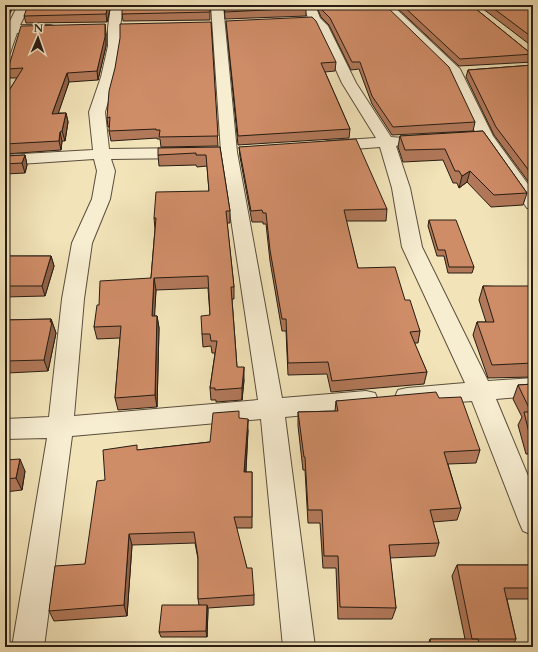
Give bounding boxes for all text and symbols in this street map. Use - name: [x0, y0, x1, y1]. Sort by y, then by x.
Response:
- north arrow: [18, 18, 58, 58]
- text: N: [33, 21, 44, 36]

